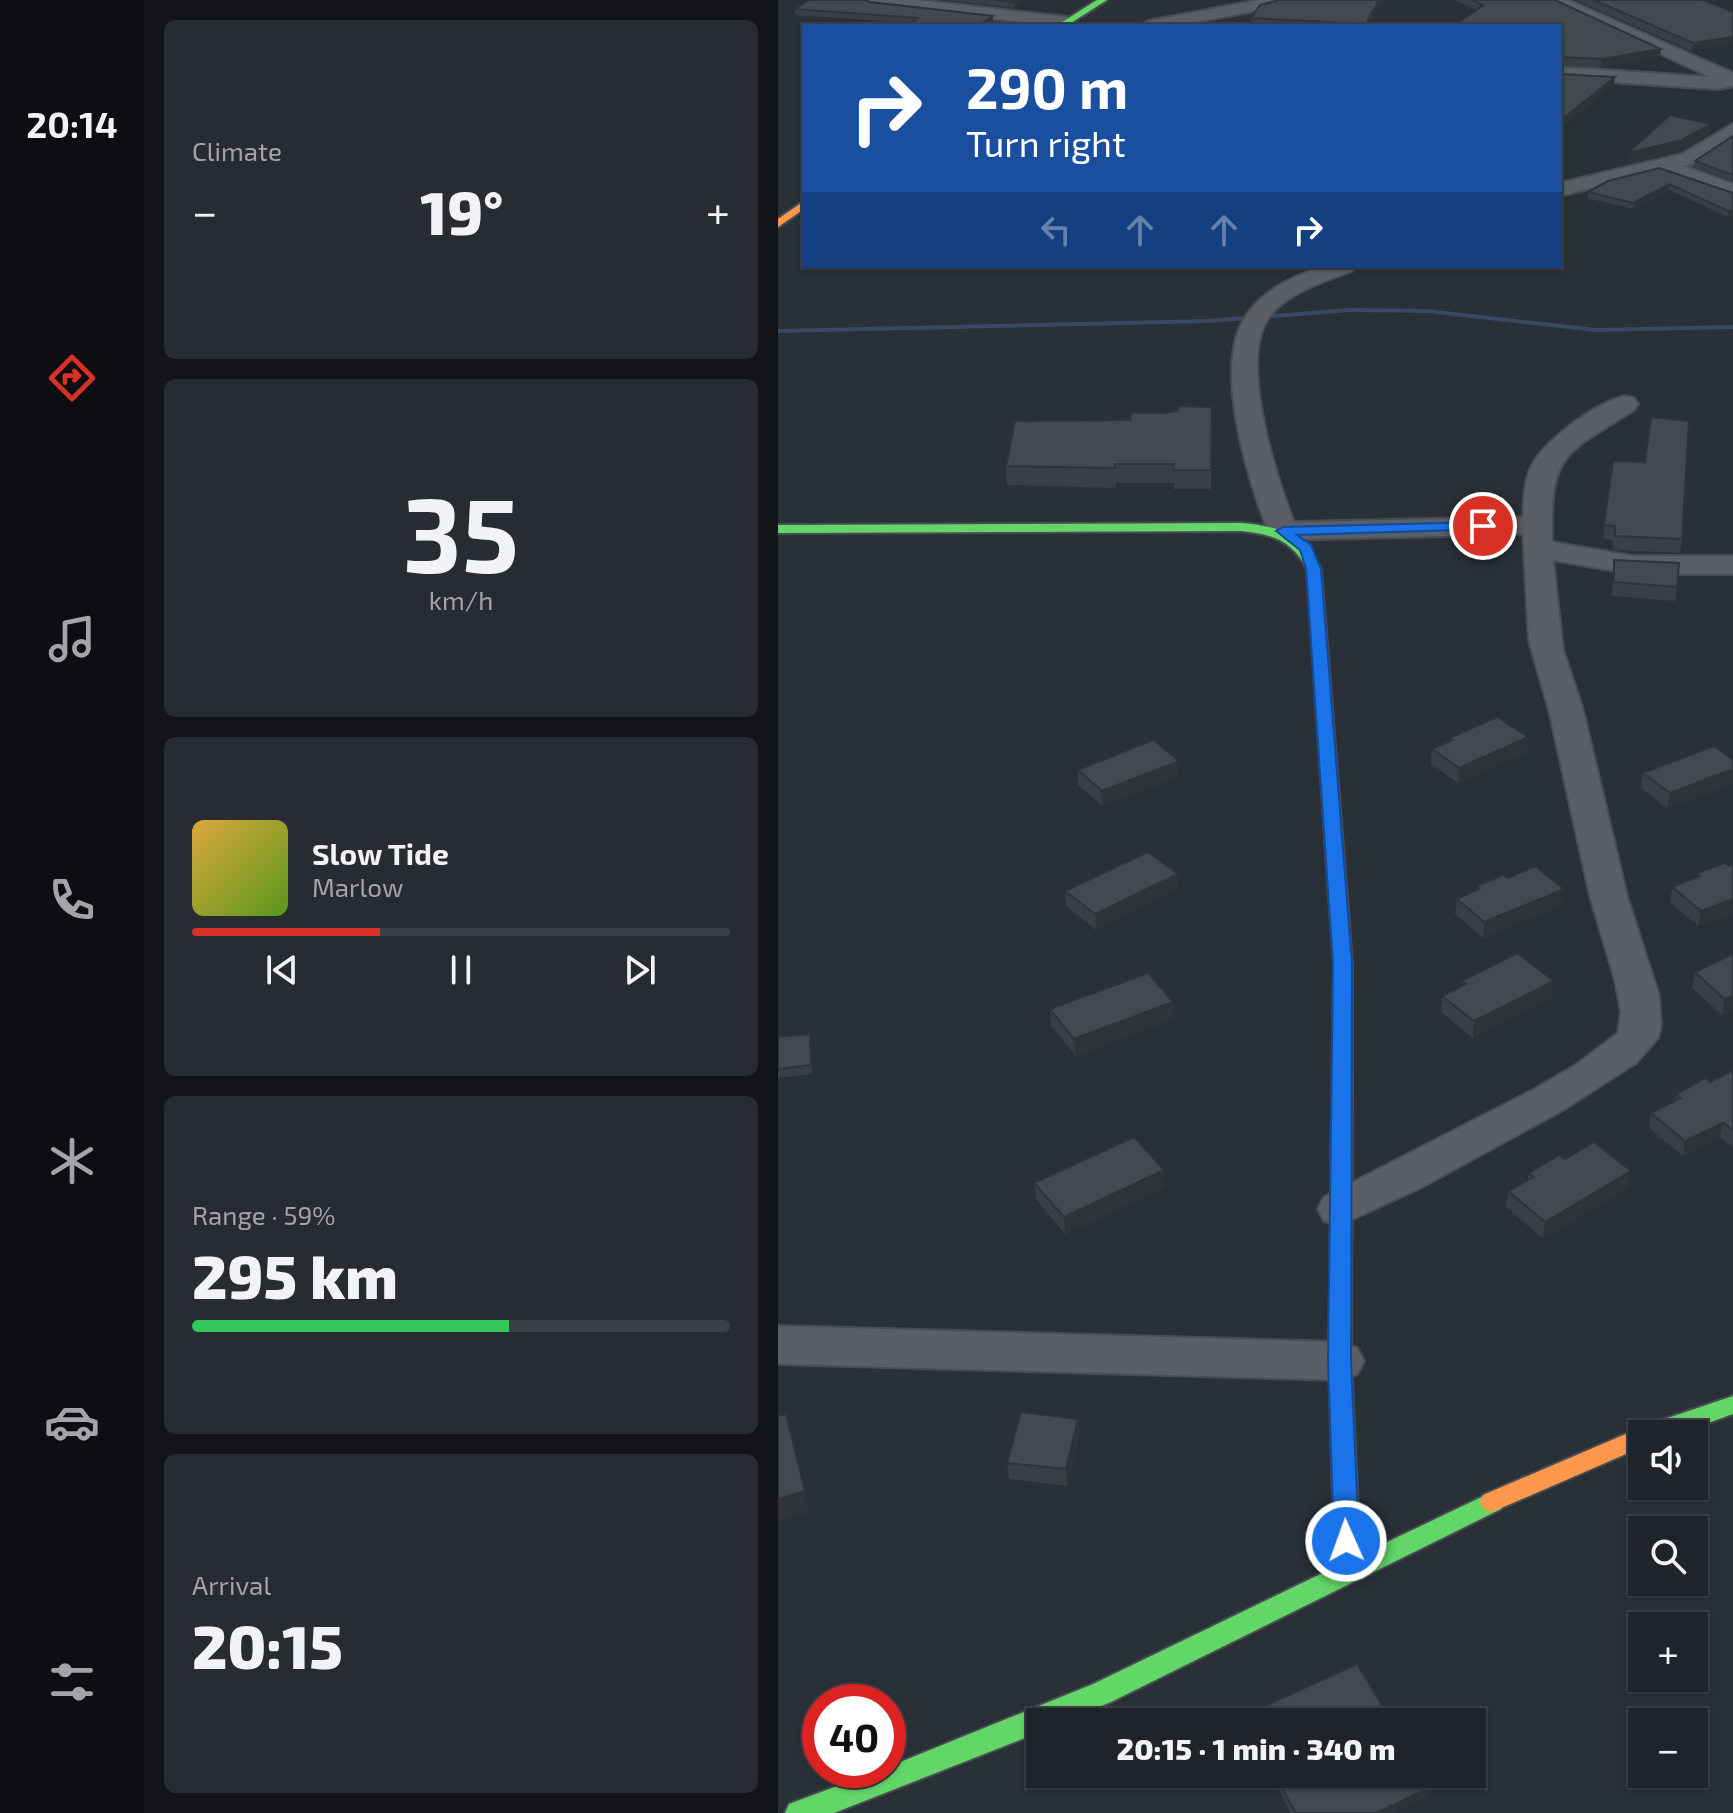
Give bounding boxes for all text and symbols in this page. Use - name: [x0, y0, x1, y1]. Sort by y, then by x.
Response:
- text: 290 m: [966, 53, 1128, 120]
- icon: right: [834, 56, 938, 160]
- text: 20:14: [26, 102, 118, 145]
- text: Turn right: [966, 121, 1126, 164]
- text: Climate: [192, 135, 282, 166]
- text: 19°: [420, 175, 503, 247]
- text: −: [192, 184, 218, 237]
- text: +: [706, 184, 730, 237]
- icon: left: [1034, 208, 1078, 252]
- icon: ahead: [1118, 208, 1162, 252]
- icon: ahead: [1202, 208, 1246, 252]
- icon: right: [1286, 208, 1330, 252]
- icon: directions: [44, 350, 100, 406]
- text: 35: [403, 469, 519, 594]
- pin: [1449, 492, 1517, 560]
- icon: arrive: [1461, 504, 1505, 548]
- text: km/h: [429, 584, 493, 615]
- icon: music: [44, 611, 100, 667]
- text: Slow Tide: [312, 835, 449, 871]
- text: Marlow: [312, 871, 403, 902]
- icon: phone: [44, 872, 100, 928]
- icon: previous: [260, 948, 304, 992]
- icon: pause: [439, 948, 483, 992]
- icon: next: [618, 948, 662, 992]
- icon: climate: [44, 1133, 100, 1189]
- text: Range · 59%: [192, 1199, 336, 1230]
- text: 295 km: [192, 1239, 398, 1311]
- icon: car: [44, 1394, 100, 1450]
- map controls: [1628, 1420, 1708, 1788]
- button: sound: [1628, 1420, 1708, 1500]
- position arrow: [1304, 1499, 1388, 1583]
- button: search: [1628, 1516, 1708, 1596]
- text: Arrival: [192, 1569, 271, 1600]
- text: 20:15: [192, 1609, 343, 1681]
- button: +: [1628, 1612, 1708, 1692]
- icon: filters: [44, 1654, 100, 1710]
- speed limit sign: 40: [802, 1684, 906, 1788]
- button: −: [1628, 1708, 1708, 1788]
- text: 20:15 · 1 min · 340 m: [1117, 1730, 1395, 1766]

